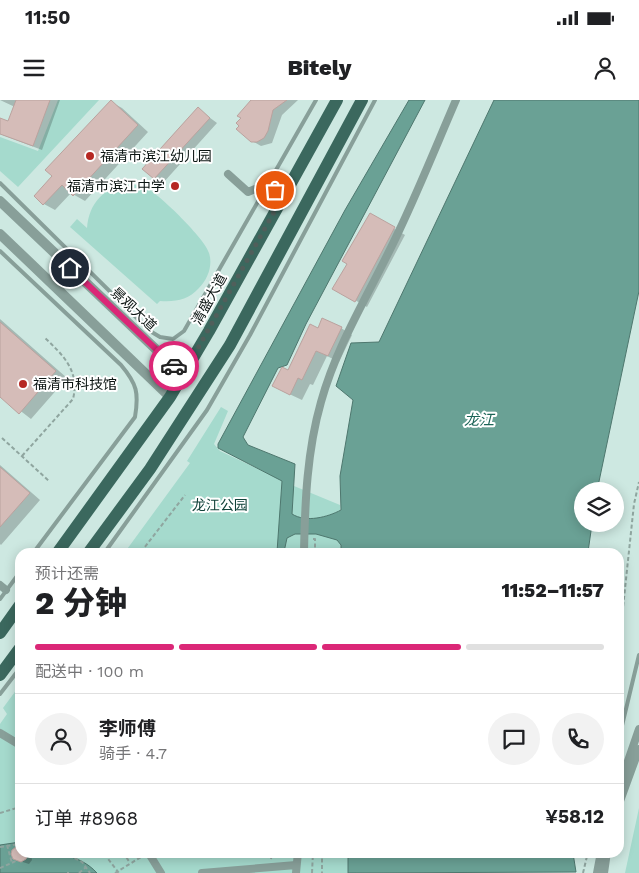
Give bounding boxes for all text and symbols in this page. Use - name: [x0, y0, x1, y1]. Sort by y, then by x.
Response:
- text: 11:50: [25, 6, 70, 29]
- icon: menu: [20, 54, 48, 82]
- icon: person: [591, 54, 619, 82]
- text: Bitely: [287, 55, 352, 80]
- place label: 福清市滨江幼儿园: [100, 148, 212, 164]
- marker: 福清市滨江幼儿园: [84, 150, 96, 162]
- pin: [254, 169, 296, 211]
- icon: bag: [261, 176, 289, 204]
- place label: 福清市滨江中学: [67, 178, 165, 194]
- marker: 福清市滨江中学: [169, 180, 181, 192]
- pin: [49, 247, 91, 289]
- icon: home: [56, 254, 84, 282]
- street label: 清盛大道: [188, 271, 230, 327]
- street label: 景观大道: [108, 284, 160, 334]
- courier: [149, 341, 199, 391]
- icon: car: [160, 352, 188, 380]
- place label: 福清市科技馆: [33, 376, 117, 392]
- marker: 福清市科技馆: [17, 378, 29, 390]
- water label: 龙江: [464, 411, 496, 429]
- map controls: [574, 482, 624, 532]
- button: layers: [574, 482, 624, 532]
- park label: 龙江公园: [192, 497, 248, 513]
- text: 预计还需: [35, 564, 99, 583]
- text: 11:52–11:57: [501, 579, 604, 602]
- text: 2 分钟: [35, 584, 127, 622]
- text: 配送中 · 100 m: [35, 662, 144, 681]
- button: person: [35, 713, 87, 765]
- button: chat: [488, 713, 540, 765]
- button: phone: [552, 713, 604, 765]
- text: 李师傅: [99, 717, 156, 740]
- text: 骑手 · 4.7: [99, 744, 167, 763]
- text: ¥58.12: [545, 805, 604, 828]
- text: 订单 #8968: [35, 807, 138, 830]

